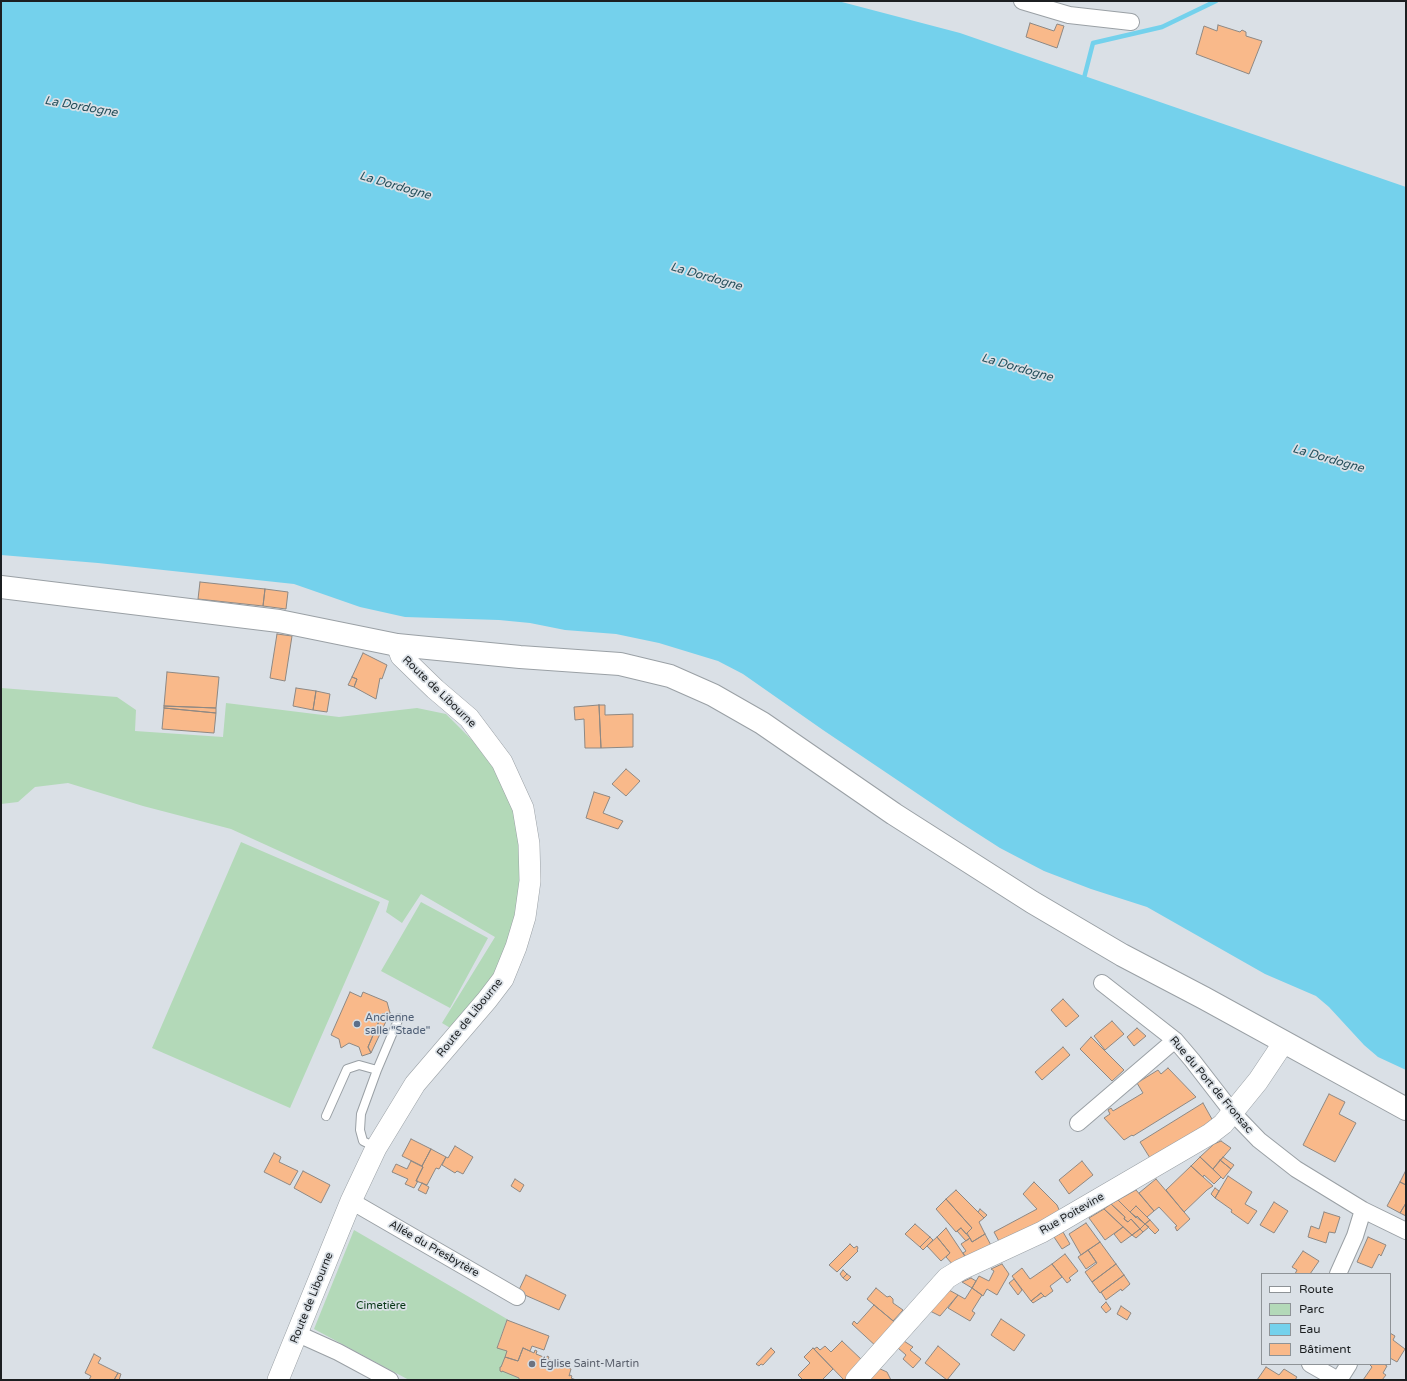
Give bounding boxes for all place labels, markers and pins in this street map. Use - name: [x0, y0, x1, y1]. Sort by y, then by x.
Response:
- place label: Ancienne salle "Stade": [365, 1011, 430, 1037]
- marker: Ancienne salle "Stade": [352, 1019, 362, 1029]
- place label: Église Saint-Martin: [540, 1357, 639, 1371]
- marker: Église Saint-Martin: [527, 1359, 537, 1369]

